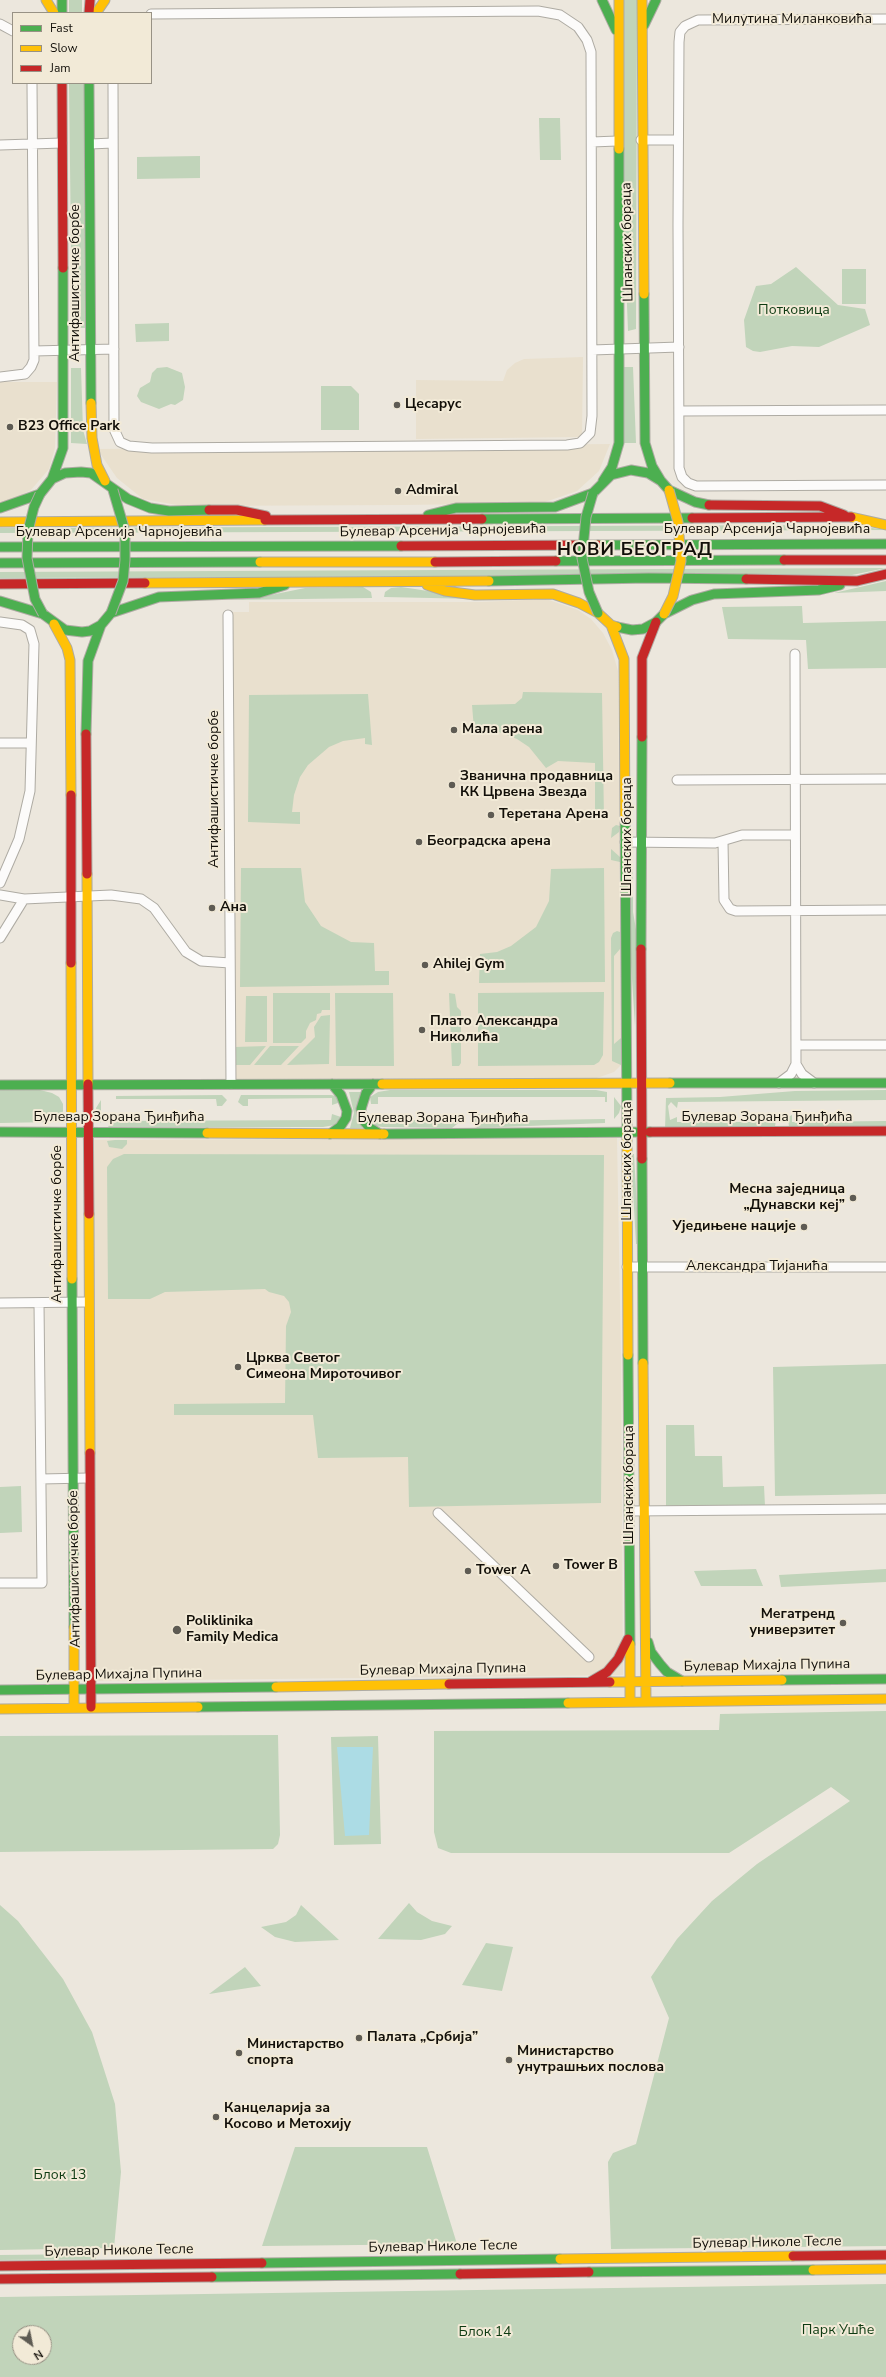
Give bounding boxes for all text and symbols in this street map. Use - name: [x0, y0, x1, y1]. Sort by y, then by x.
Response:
- legend: [12, 12, 152, 84]
- street label: Милутина Миланковића: [712, 12, 872, 28]
- text: Fast: [50, 20, 73, 36]
- text: Slow: [50, 40, 78, 56]
- text: Jam: [50, 60, 71, 76]
- street label: Шпанских бораца: [619, 182, 637, 302]
- street label: Антифашистичке борбе: [68, 204, 84, 362]
- park label: Потковица: [758, 303, 830, 319]
- place label: Цесарус: [405, 397, 462, 413]
- marker: Цесарус: [392, 400, 402, 410]
- place label: B23 Office Park: [18, 419, 120, 435]
- marker: B23 Office Park: [5, 422, 15, 432]
- place label: Admiral: [406, 483, 458, 499]
- marker: Admiral: [393, 486, 403, 496]
- street label: Булевар Арсенија Чарнојевића: [340, 521, 546, 541]
- street label: Булевар Арсенија Чарнојевића: [664, 522, 870, 538]
- street label: Булевар Арсенија Чарнојевића: [16, 525, 222, 541]
- district label: НОВИ БЕОГРАД: [557, 540, 713, 562]
- street label: Антифашистичке борбе: [207, 710, 223, 868]
- place label: Мала арена: [462, 722, 543, 738]
- marker: Мала арена: [449, 725, 459, 735]
- place label: Званична продавница КК Црвена Звезда: [460, 769, 613, 802]
- street label: Шпанских бораца: [620, 777, 636, 897]
- marker: Званична продавница КК Црвена Звезда: [447, 780, 457, 790]
- place label: Теретана Арена: [499, 807, 609, 823]
- marker: Теретана Арена: [486, 810, 496, 820]
- place label: Београдска арена: [427, 834, 551, 850]
- marker: Београдска арена: [414, 837, 424, 847]
- place label: Ана: [220, 900, 247, 916]
- marker: Ана: [207, 903, 217, 913]
- place label: Ahilej Gym: [433, 957, 505, 973]
- marker: Ahilej Gym: [420, 960, 430, 970]
- place label: Плато Александра Николића: [430, 1014, 558, 1046]
- marker: Плато Александра Николића: [417, 1025, 427, 1035]
- street label: Шпанских бораца: [620, 1101, 636, 1221]
- street label: Булевар Зорана Ђинђића: [33, 1110, 205, 1126]
- street label: Булевар Зорана Ђинђића: [681, 1110, 853, 1126]
- street label: Булевар Зорана Ђинђића: [357, 1111, 529, 1127]
- street label: Антифашистичке борбе: [50, 1145, 66, 1303]
- place label: Месна заједница „Дунавски кеј”: [729, 1182, 845, 1214]
- marker: Месна заједница „Дунавски кеј”: [848, 1193, 858, 1203]
- place label: Уједињене нације: [673, 1219, 796, 1235]
- marker: Уједињене нације: [799, 1222, 809, 1232]
- street label: Александра Тијанића: [686, 1259, 828, 1275]
- place label: Црква Светог Симеона Мироточивог: [246, 1351, 401, 1384]
- marker: Црква Светог Симеона Мироточивог: [233, 1362, 243, 1372]
- street label: Шпанских бораца: [622, 1425, 638, 1545]
- street label: Антифашистичке борбе: [65, 1490, 85, 1648]
- place label: Tower B: [564, 1558, 618, 1574]
- marker: Tower B: [551, 1561, 561, 1571]
- place label: Tower A: [476, 1563, 531, 1579]
- marker: Tower A: [463, 1566, 473, 1576]
- place label: Мегатренд универзитет: [749, 1607, 835, 1640]
- place label: Poliklinika Family Medica: [186, 1614, 278, 1646]
- marker: Мегатренд универзитет: [838, 1618, 848, 1628]
- marker: Poliklinika Family Medica: [171, 1624, 183, 1636]
- street label: Булевар Михајла Пупина: [684, 1656, 850, 1676]
- street label: Булевар Михајла Пупина: [360, 1660, 526, 1680]
- street label: Булевар Михајла Пупина: [36, 1665, 202, 1685]
- place label: Палата „Србија”: [367, 2030, 478, 2046]
- marker: Палата „Србија”: [354, 2033, 364, 2043]
- place label: Министарство спорта: [247, 2037, 344, 2070]
- place label: Министарство унутрашњих послова: [517, 2044, 664, 2076]
- marker: Министарство спорта: [234, 2048, 244, 2058]
- marker: Министарство унутрашњих послова: [504, 2055, 514, 2065]
- place label: Канцеларија за Косово и Метохију: [224, 2101, 351, 2134]
- marker: Канцеларија за Косово и Метохију: [211, 2112, 221, 2122]
- park label: Блок 13: [34, 2168, 86, 2184]
- street label: Булевар Николе Тесле: [692, 2233, 842, 2253]
- street label: Булевар Николе Тесле: [368, 2237, 518, 2257]
- street label: Булевар Николе Тесле: [44, 2241, 194, 2261]
- park label: Парк Ушће: [802, 2323, 874, 2339]
- north arrow: [12, 2325, 52, 2365]
- park label: Блок 14: [459, 2325, 511, 2341]
- text: N: [31, 2346, 46, 2363]

